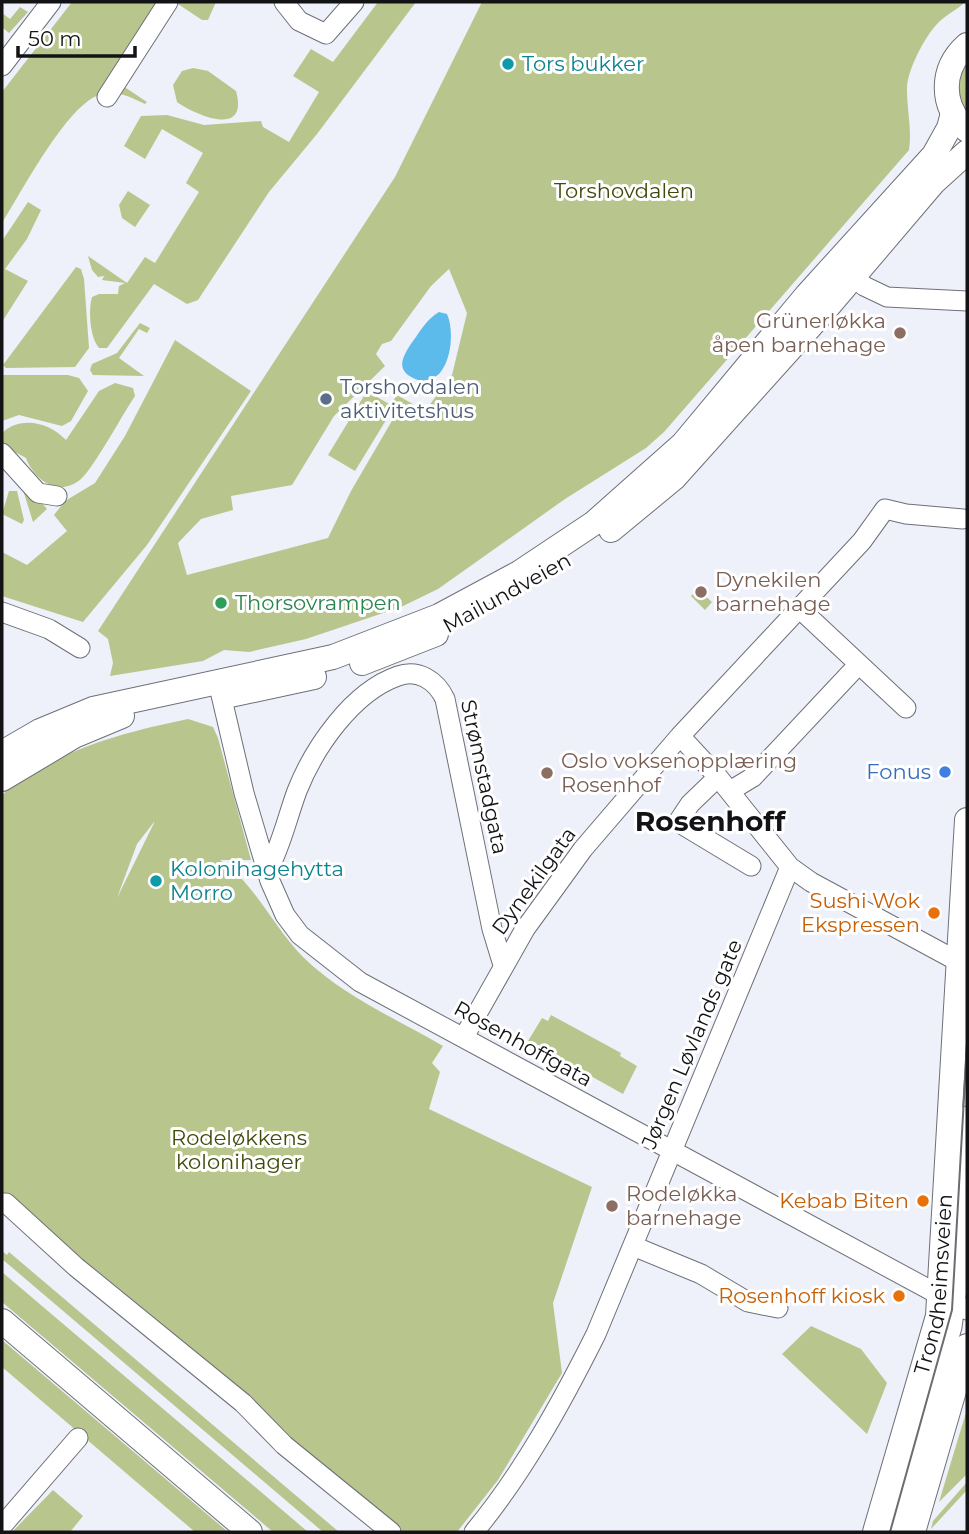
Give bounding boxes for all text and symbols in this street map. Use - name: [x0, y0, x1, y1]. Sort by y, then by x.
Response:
- scale bar: [18, 14, 135, 58]
- text: 50 m: [28, 26, 82, 51]
- place label: Tors bukker: [522, 51, 644, 76]
- marker: Tors bukker: [500, 56, 516, 72]
- park label: Torshovdalen: [554, 178, 694, 203]
- place label: Grünerløkka åpen barnehage: [712, 308, 886, 357]
- marker: Grünerløkka åpen barnehage: [892, 325, 908, 341]
- place label: Torshovdalen aktivitetshus: [340, 374, 480, 423]
- marker: Torshovdalen aktivitetshus: [318, 391, 334, 407]
- street label: Mailundveien: [438, 547, 575, 638]
- place label: Dynekilen barnehage: [715, 567, 830, 616]
- marker: Dynekilen barnehage: [693, 584, 709, 600]
- place label: Thorsovrampen: [235, 590, 401, 615]
- marker: Thorsovrampen: [213, 595, 229, 611]
- street label: Strømstadgata: [456, 697, 513, 856]
- place label: Oslo voksenopplæring Rosenhof: [561, 748, 797, 797]
- place label: Fonus: [866, 759, 931, 784]
- marker: Fonus: [937, 764, 953, 780]
- marker: Oslo voksenopplæring Rosenhof: [539, 765, 555, 781]
- district label: Rosenhoff: [635, 804, 786, 838]
- street label: Dynekilgata: [486, 822, 581, 939]
- place label: Kolonihagehytta Morro: [170, 856, 344, 905]
- marker: Kolonihagehytta Morro: [148, 873, 164, 889]
- place label: Sushi Wok Ekspressen: [801, 888, 920, 937]
- marker: Sushi Wok Ekspressen: [926, 905, 942, 921]
- street label: Jørgen Løvlands gate: [636, 935, 747, 1153]
- street label: Rosenhoffgata: [450, 995, 597, 1092]
- park label: Rodeløkkens kolonihager: [171, 1125, 307, 1174]
- place label: Rodeløkka barnehage: [626, 1181, 741, 1230]
- place label: Kebab Biten: [779, 1188, 909, 1213]
- street label: Trondheimsveien: [909, 1193, 957, 1377]
- marker: Kebab Biten: [915, 1193, 931, 1209]
- marker: Rodeløkka barnehage: [604, 1198, 620, 1214]
- place label: Rosenhoff kiosk: [718, 1283, 885, 1308]
- marker: Rosenhoff kiosk: [891, 1288, 907, 1304]

